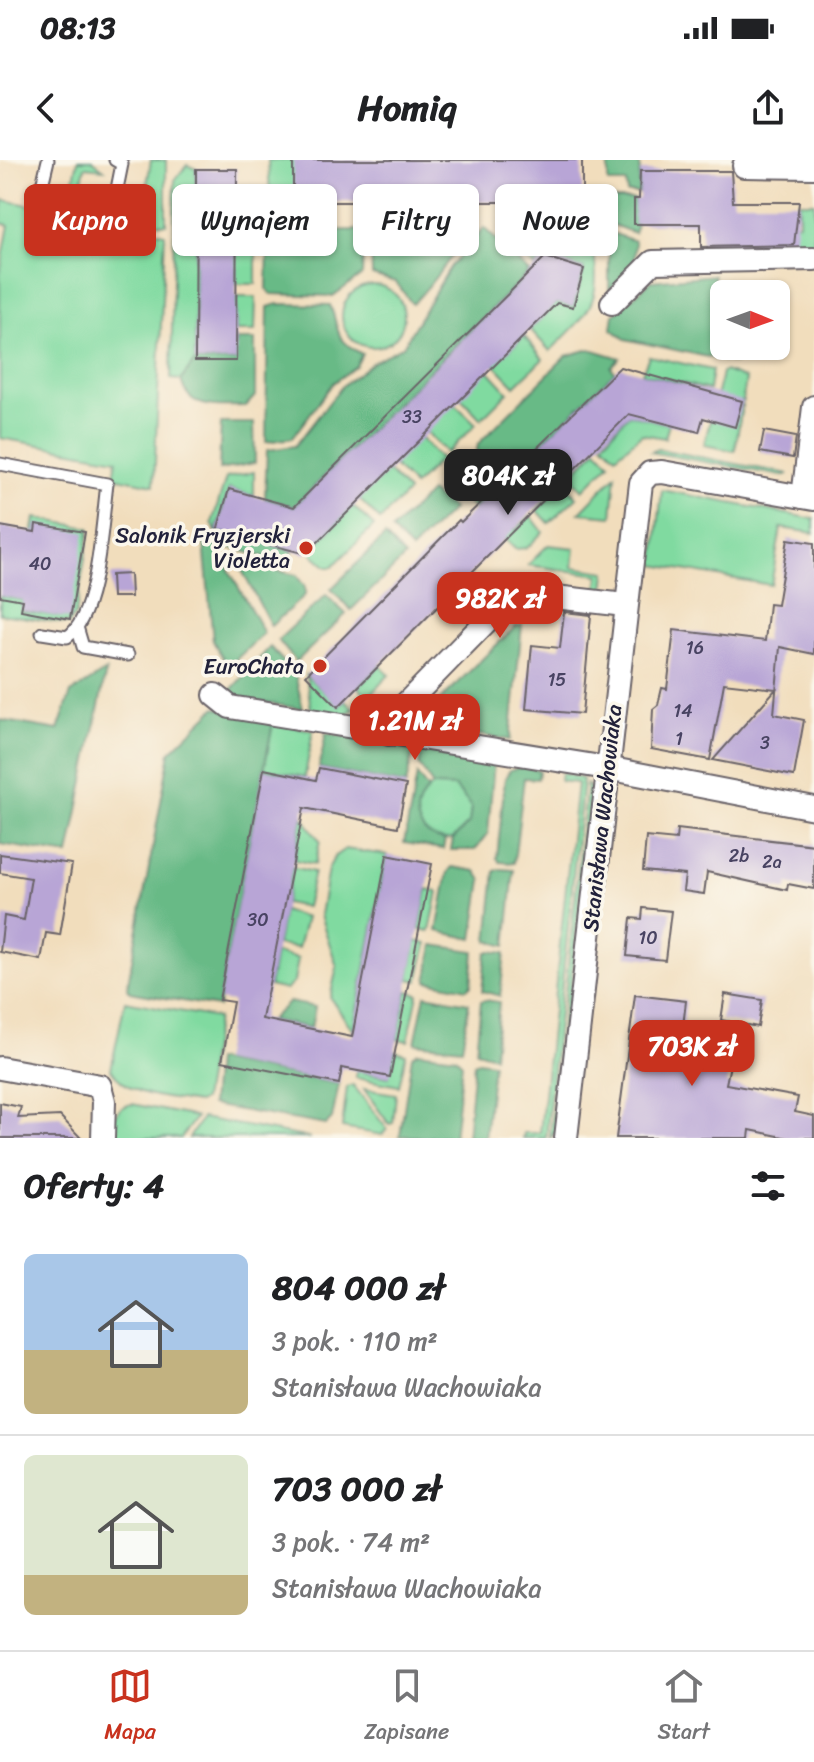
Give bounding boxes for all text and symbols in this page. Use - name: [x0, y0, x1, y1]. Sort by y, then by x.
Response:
- text: 08:13: [40, 1, 115, 55]
- text: Homiq: [358, 76, 456, 140]
- icon: back: [24, 86, 68, 130]
- icon: share: [746, 86, 790, 130]
- chip: Kupno: [24, 184, 156, 256]
- chip: Wynajem: [172, 184, 337, 256]
- chip: Filtry: [353, 184, 479, 256]
- chip: Nowe: [495, 184, 618, 256]
- north arrow: [710, 280, 790, 360]
- map controls: [710, 280, 790, 360]
- house number: 33: [402, 401, 422, 433]
- pin: 804K zł: [434, 449, 582, 517]
- text: 804K zł: [462, 452, 554, 498]
- place label: Salonik Fryzjerski Violetta: [115, 516, 291, 580]
- marker: Salonik Fryzjerski Violetta: [297, 539, 315, 557]
- house number: 40: [29, 548, 51, 580]
- pin: 982K zł: [426, 572, 574, 640]
- text: 982K zł: [455, 575, 545, 621]
- house number: 16: [686, 632, 704, 664]
- place label: EuroChata: [204, 647, 304, 686]
- marker: EuroChata: [311, 657, 329, 675]
- house number: 15: [548, 664, 566, 696]
- pin: 1.21M zł: [332, 694, 498, 762]
- house number: 14: [674, 695, 692, 727]
- text: 1.21M zł: [368, 697, 462, 743]
- street label: Stanisława Wachowiaka: [571, 703, 633, 933]
- house number: 1: [675, 723, 683, 755]
- house number: 3: [760, 727, 770, 759]
- house number: 2b: [729, 840, 749, 872]
- house number: 2a: [762, 846, 782, 878]
- house number: 30: [247, 904, 269, 936]
- house number: 10: [638, 922, 658, 954]
- pin: 703K zł: [618, 1020, 766, 1088]
- text: 703K zł: [648, 1023, 736, 1069]
- text: Oferty: 4: [24, 1156, 164, 1216]
- icon: filters: [746, 1164, 790, 1208]
- text: 804 000 zł: [272, 1258, 445, 1318]
- icon: home: [88, 1286, 184, 1382]
- text: 3 pok. · 110 m²: [272, 1318, 438, 1364]
- text: Stanisława Wachowiaka: [272, 1364, 542, 1410]
- text: 703 000 zł: [272, 1459, 441, 1519]
- icon: home: [88, 1487, 184, 1583]
- text: 3 pok. · 74 m²: [272, 1519, 430, 1565]
- text: Stanisława Wachowiaka: [272, 1565, 542, 1611]
- tab: Mapa: [104, 1664, 156, 1751]
- tab: Zapisane: [364, 1664, 449, 1751]
- tab: Start: [657, 1664, 710, 1751]

